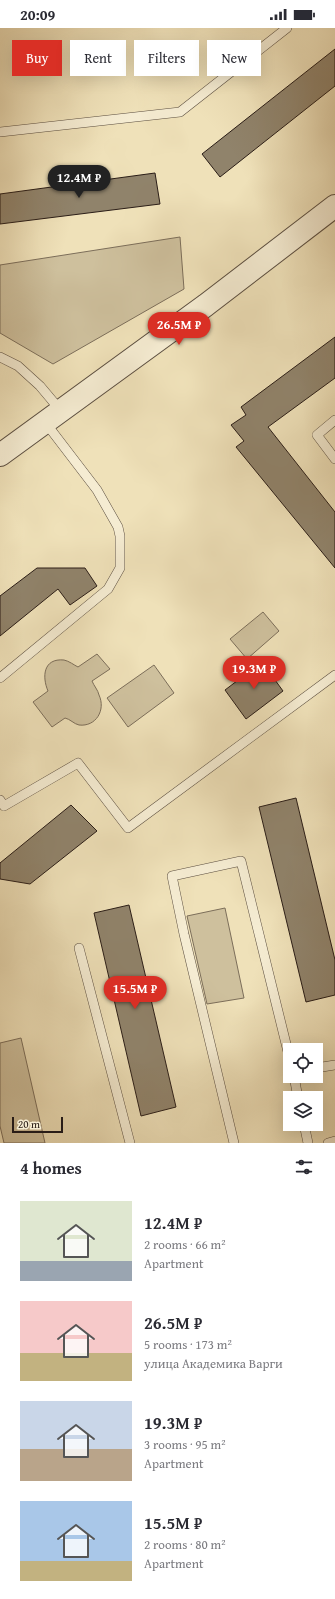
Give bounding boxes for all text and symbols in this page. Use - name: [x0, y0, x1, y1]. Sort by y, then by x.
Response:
- text: 20:09: [20, 4, 55, 25]
- chip: Buy: [12, 40, 62, 76]
- chip: Rent: [70, 40, 126, 76]
- chip: Filters: [134, 40, 199, 76]
- chip: New: [207, 40, 261, 76]
- pin: 12.4M ₽: [42, 165, 116, 199]
- text: 12.4M ₽: [57, 168, 101, 187]
- pin: 26.5M ₽: [142, 312, 216, 346]
- text: 26.5M ₽: [157, 315, 201, 334]
- pin: 19.3M ₽: [217, 656, 291, 690]
- text: 19.3M ₽: [232, 659, 276, 678]
- pin: 15.5M ₽: [98, 976, 172, 1010]
- text: 15.5M ₽: [113, 979, 157, 998]
- map controls: [283, 1043, 323, 1131]
- button: locate: [283, 1043, 323, 1083]
- button: layers: [283, 1091, 323, 1131]
- scale bar: [12, 1115, 63, 1134]
- text: 20 m: [18, 1116, 40, 1132]
- text: 4 homes: [20, 1155, 82, 1180]
- icon: filters: [293, 1156, 315, 1178]
- text: 12.4M ₽: [144, 1210, 202, 1235]
- icon: home: [52, 1217, 100, 1265]
- text: 2 rooms · 66 m²: [144, 1235, 226, 1254]
- text: Apartment: [144, 1254, 204, 1273]
- text: 26.5M ₽: [144, 1310, 202, 1335]
- icon: home: [52, 1317, 100, 1365]
- text: 5 rooms · 173 m²: [144, 1335, 232, 1354]
- text: улица Академика Варги: [144, 1354, 283, 1373]
- text: 19.3M ₽: [144, 1410, 202, 1435]
- icon: home: [52, 1417, 100, 1465]
- text: 3 rooms · 95 m²: [144, 1435, 226, 1454]
- text: Apartment: [144, 1454, 204, 1473]
- text: 15.5M ₽: [144, 1510, 202, 1535]
- icon: home: [52, 1517, 100, 1565]
- text: 2 rooms · 80 m²: [144, 1535, 226, 1554]
- text: Apartment: [144, 1554, 204, 1573]

